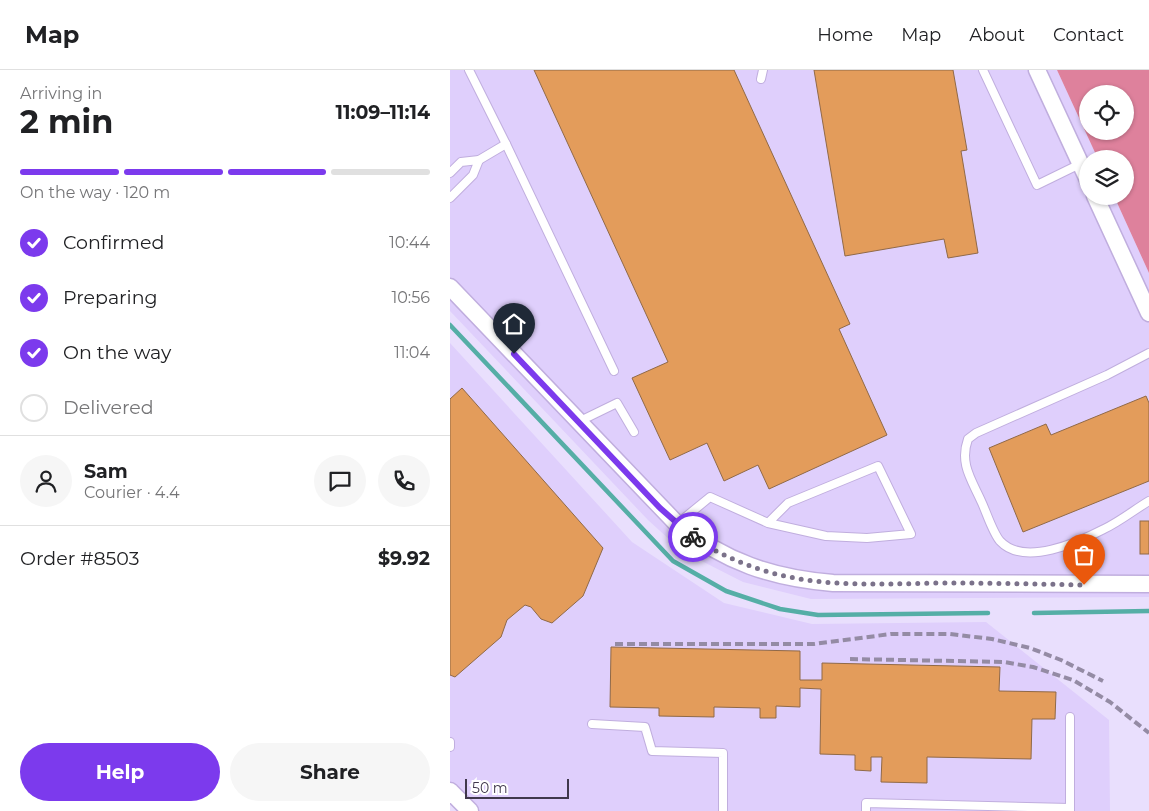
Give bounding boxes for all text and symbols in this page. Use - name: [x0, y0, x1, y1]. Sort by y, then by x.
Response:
- text: Map: [25, 20, 79, 49]
- text: Home: [817, 24, 873, 46]
- text: Map: [901, 24, 941, 46]
- text: About: [969, 24, 1025, 46]
- text: Contact: [1053, 24, 1124, 46]
- text: Arriving in: [20, 84, 102, 103]
- map controls: [1079, 85, 1134, 205]
- button: locate: [1079, 85, 1134, 140]
- text: 11:09–11:14: [336, 101, 430, 124]
- text: 2 min: [20, 102, 113, 141]
- button: layers: [1079, 150, 1134, 205]
- text: On the way · 120 m: [20, 183, 170, 202]
- icon: check: [20, 229, 48, 257]
- text: Confirmed: [63, 231, 164, 254]
- text: 10:44: [389, 233, 430, 252]
- icon: check: [20, 284, 48, 312]
- text: Preparing: [63, 286, 158, 309]
- text: 10:56: [391, 288, 430, 307]
- pin: [493, 303, 535, 354]
- icon: home: [500, 310, 528, 338]
- icon: check: [20, 339, 48, 367]
- text: On the way: [63, 341, 171, 364]
- text: 11:04: [394, 343, 430, 362]
- text: Delivered: [63, 396, 154, 419]
- button: person: [20, 455, 72, 507]
- button: chat: [314, 455, 366, 507]
- button: phone: [378, 455, 430, 507]
- text: Sam: [84, 460, 128, 483]
- text: Courier · 4.4: [84, 483, 180, 502]
- courier: [668, 512, 718, 562]
- icon: bike: [679, 523, 707, 551]
- pin: [1063, 534, 1105, 585]
- icon: bag: [1070, 541, 1098, 569]
- text: Order #8503: [20, 547, 139, 570]
- text: $9.92: [378, 547, 430, 570]
- button: Help: [20, 743, 220, 801]
- button: Share: [230, 743, 430, 801]
- scale bar: [465, 776, 569, 799]
- text: 50 m: [472, 779, 508, 797]

